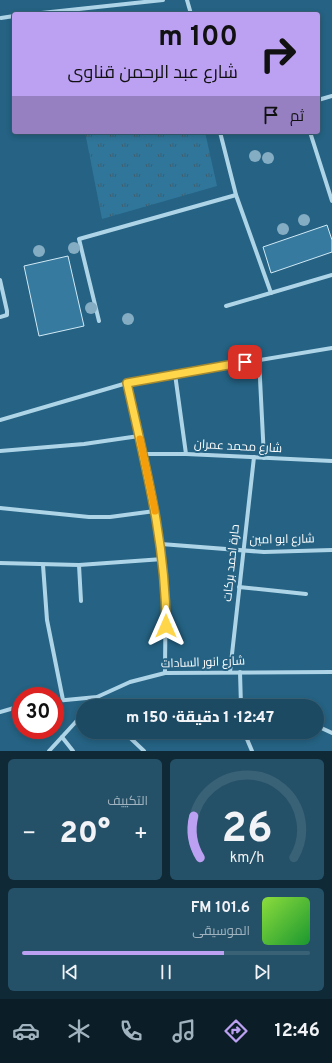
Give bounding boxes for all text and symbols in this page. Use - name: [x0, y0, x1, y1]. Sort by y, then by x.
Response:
- text: 100 m: [158, 20, 238, 56]
- icon: right: [252, 28, 304, 80]
- text: شارع عبد الرحمن قناوى: [67, 62, 238, 85]
- icon: arrive: [260, 104, 282, 126]
- text: ثم: [290, 108, 304, 127]
- pin: [228, 345, 262, 379]
- icon: arrive: [234, 351, 256, 373]
- street label: شارع محمد عمران: [193, 437, 283, 457]
- street label: حارة احمد بركات: [220, 524, 244, 602]
- street label: شارع ابو امين: [249, 531, 315, 549]
- position arrow: [145, 605, 187, 647]
- street label: شارع انور السادات: [161, 654, 245, 672]
- speed limit sign: 30: [12, 687, 64, 739]
- text: 12:47 · 1 دقيقة · 150 m: [126, 709, 274, 728]
- text: التكييف: [107, 794, 148, 810]
- text: 26: [222, 803, 273, 856]
- text: 20°: [60, 816, 110, 853]
- text: −: [22, 821, 36, 848]
- text: +: [134, 821, 148, 848]
- text: km/h: [230, 848, 264, 866]
- text: 101.6 FM: [191, 899, 250, 918]
- text: الموسيقى: [192, 924, 250, 940]
- icon: previous: [59, 961, 81, 983]
- icon: pause: [155, 961, 177, 983]
- icon: next: [251, 961, 273, 983]
- icon: car: [12, 1017, 40, 1045]
- icon: climate: [65, 1017, 93, 1045]
- icon: phone: [117, 1017, 145, 1045]
- icon: music: [170, 1017, 198, 1045]
- icon: directions: [222, 1017, 250, 1045]
- text: 12:46: [275, 1020, 320, 1043]

